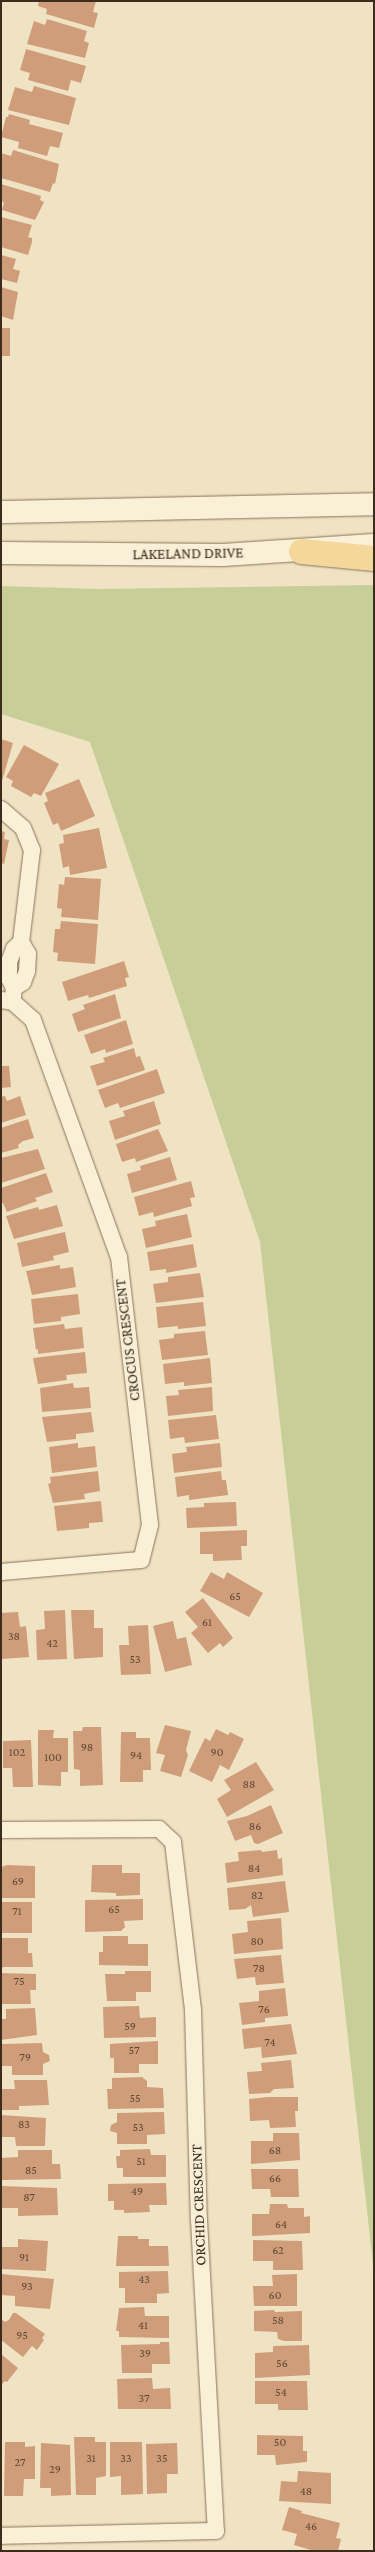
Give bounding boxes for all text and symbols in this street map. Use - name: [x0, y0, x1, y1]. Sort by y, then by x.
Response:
- street label: LAKELAND DRIVE: [132, 544, 244, 564]
- street label: CROCUS CRESCENT: [112, 1278, 144, 1402]
- house number: 65: [229, 1590, 241, 1604]
- house number: 61: [202, 1616, 212, 1630]
- house number: 38: [8, 1630, 20, 1644]
- house number: 42: [46, 1637, 58, 1651]
- house number: 53: [129, 1653, 141, 1667]
- house number: 98: [81, 1741, 93, 1755]
- house number: 102: [9, 1746, 25, 1760]
- house number: 90: [211, 1746, 223, 1760]
- house number: 94: [130, 1749, 142, 1763]
- house number: 100: [44, 1751, 62, 1765]
- house number: 88: [243, 1778, 255, 1792]
- house number: 86: [249, 1820, 261, 1834]
- house number: 84: [248, 1862, 260, 1876]
- house number: 69: [12, 1875, 24, 1889]
- house number: 82: [251, 1889, 263, 1903]
- house number: 65: [108, 1903, 120, 1917]
- house number: 71: [12, 1905, 22, 1919]
- house number: 80: [250, 1935, 264, 1949]
- house number: 78: [253, 1962, 265, 1976]
- house number: 75: [13, 1975, 25, 1989]
- house number: 76: [258, 2003, 270, 2017]
- house number: 59: [124, 2020, 136, 2034]
- house number: 74: [264, 2036, 276, 2050]
- house number: 57: [129, 2044, 139, 2058]
- house number: 79: [19, 2051, 31, 2065]
- house number: 55: [129, 2092, 141, 2106]
- house number: 83: [18, 2118, 30, 2132]
- house number: 53: [132, 2121, 144, 2135]
- street label: ORCHID CRESCENT: [188, 2144, 210, 2266]
- house number: 68: [269, 2144, 281, 2158]
- house number: 51: [136, 2155, 146, 2169]
- house number: 85: [25, 2164, 37, 2178]
- house number: 66: [269, 2172, 281, 2186]
- house number: 49: [131, 2185, 143, 2199]
- house number: 87: [23, 2191, 35, 2205]
- house number: 64: [275, 2218, 287, 2232]
- house number: 62: [272, 2244, 284, 2258]
- house number: 91: [19, 2251, 29, 2265]
- house number: 43: [138, 2273, 150, 2287]
- house number: 93: [21, 2280, 33, 2294]
- house number: 60: [269, 2289, 281, 2303]
- house number: 58: [272, 2314, 284, 2328]
- house number: 41: [138, 2319, 148, 2333]
- house number: 95: [16, 2329, 28, 2343]
- house number: 39: [139, 2347, 151, 2361]
- house number: 56: [276, 2357, 288, 2371]
- house number: 54: [275, 2386, 287, 2400]
- house number: 37: [138, 2392, 150, 2406]
- house number: 50: [274, 2436, 286, 2450]
- house number: 31: [86, 2452, 96, 2466]
- house number: 33: [120, 2452, 132, 2466]
- house number: 35: [156, 2452, 168, 2466]
- house number: 27: [14, 2456, 26, 2470]
- house number: 29: [49, 2463, 61, 2477]
- house number: 48: [300, 2485, 312, 2499]
- house number: 46: [305, 2520, 317, 2534]

